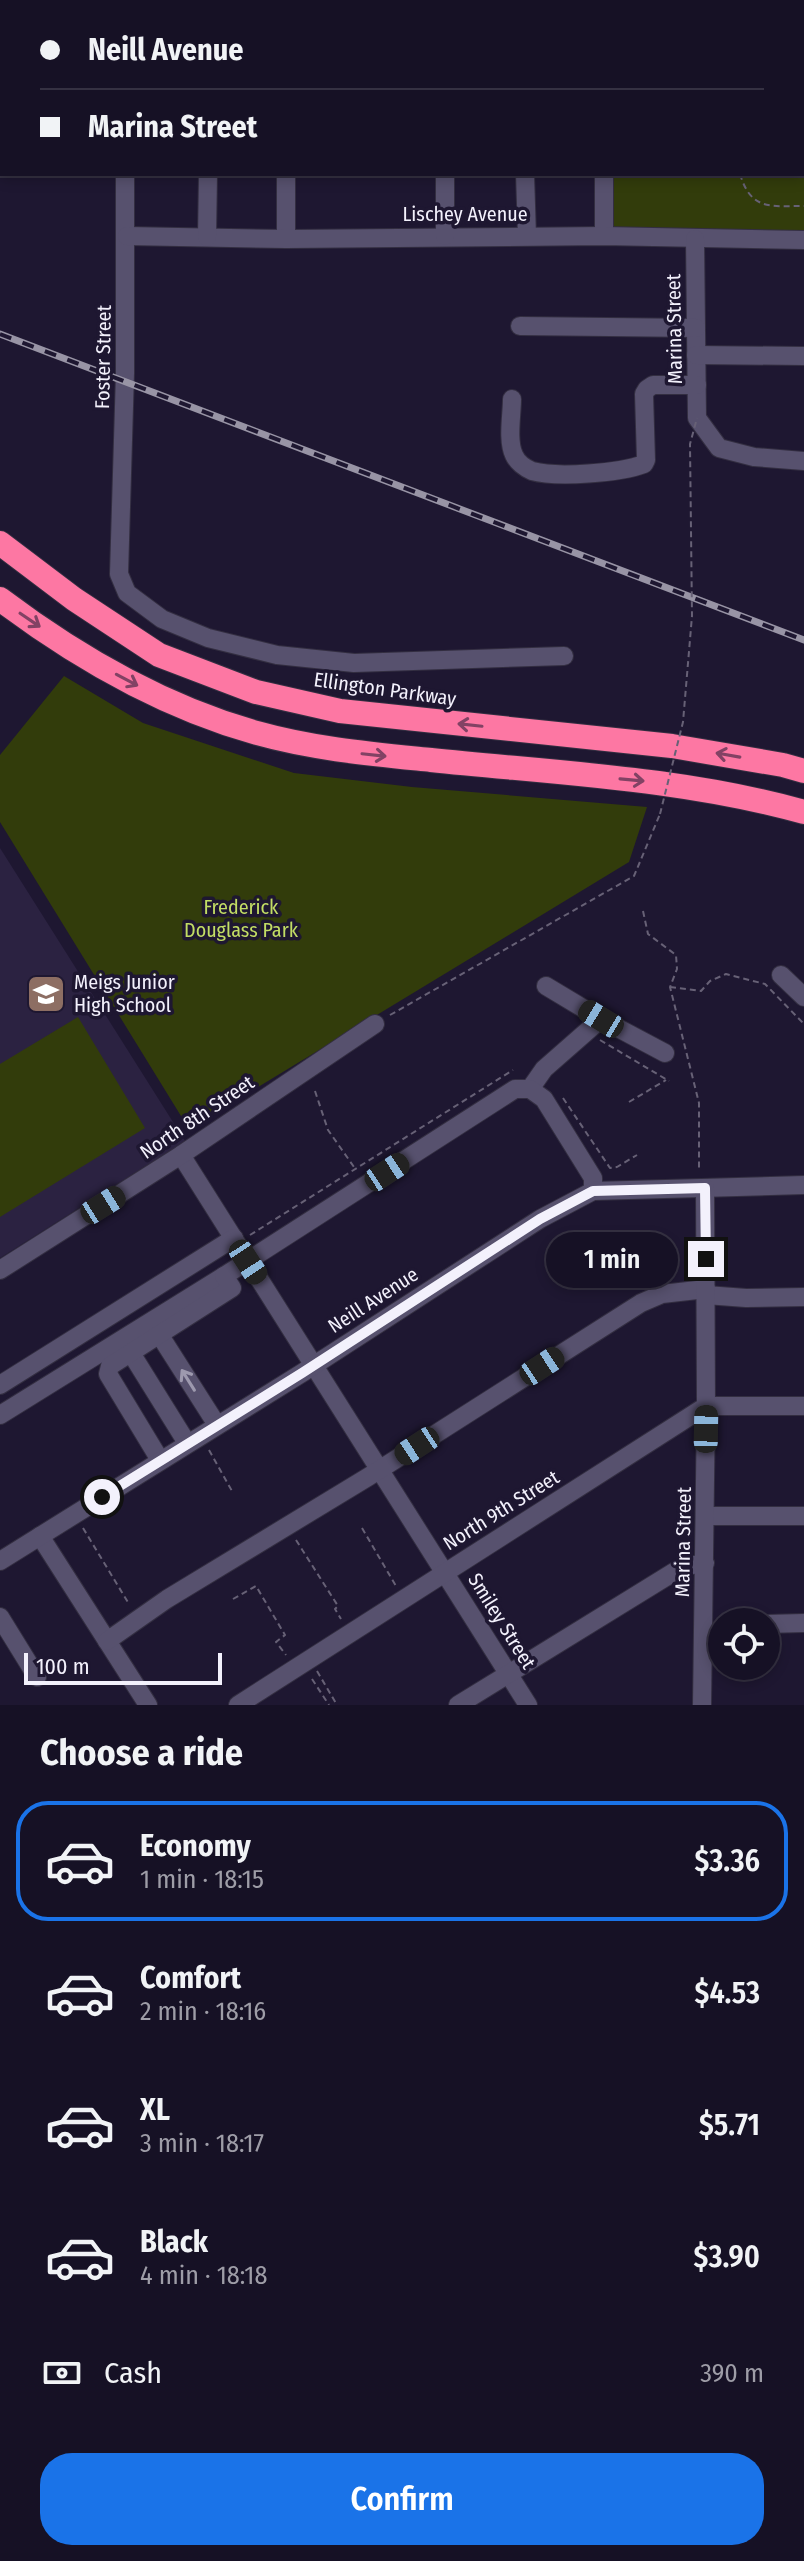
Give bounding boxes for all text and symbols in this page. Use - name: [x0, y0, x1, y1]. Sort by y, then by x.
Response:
- text: Neill Avenue: [88, 32, 243, 68]
- text: Marina Street: [88, 109, 257, 145]
- street label: Lischey Avenue: [402, 202, 528, 226]
- street label: Marina Street: [661, 273, 687, 384]
- street label: Foster Street: [90, 304, 116, 409]
- one-way arrow: [18, 612, 40, 628]
- street label: Ellington Parkway: [312, 667, 458, 711]
- one-way arrow: [114, 672, 138, 688]
- one-way arrow: [457, 717, 483, 732]
- one-way arrow: [360, 747, 387, 762]
- one-way arrow: [715, 747, 741, 762]
- one-way arrow: [618, 773, 645, 788]
- park label: Frederick Douglass Park: [184, 895, 299, 942]
- place label: Meigs Junior High School: [74, 970, 175, 1017]
- school or university icon: Meigs Junior High School: [25, 973, 67, 1015]
- car: [574, 996, 628, 1042]
- street label: North 8th Street: [135, 1070, 259, 1164]
- car: [360, 1149, 414, 1195]
- car: [76, 1182, 130, 1228]
- callout: 1 min: [546, 1231, 678, 1287]
- car: [225, 1235, 271, 1289]
- route end: [688, 1241, 724, 1277]
- text: 1 min: [584, 1244, 640, 1275]
- street label: Neill Avenue: [324, 1262, 422, 1338]
- car: [515, 1343, 569, 1389]
- one-way arrow: [180, 1369, 196, 1392]
- car: [694, 1405, 718, 1453]
- car: [390, 1423, 444, 1469]
- street label: North 9th Street: [439, 1465, 564, 1555]
- route start: [84, 1479, 120, 1515]
- street label: Marina Street: [670, 1486, 696, 1597]
- street label: Smiley Street: [463, 1569, 541, 1674]
- map controls: [708, 1608, 780, 1680]
- button: locate: [708, 1608, 780, 1680]
- scale bar: [24, 1649, 222, 1685]
- text: 100 m: [36, 1653, 90, 1680]
- text: Choose a ride: [40, 1731, 243, 1775]
- icon: car: [44, 1825, 116, 1897]
- text: Economy: [140, 1828, 251, 1864]
- text: $3.36: [694, 1843, 760, 1879]
- text: 1 min · 18:15: [140, 1864, 264, 1895]
- icon: car: [44, 1957, 116, 2029]
- text: Comfort: [140, 1960, 241, 1996]
- text: $4.53: [695, 1975, 760, 2011]
- text: 2 min · 18:16: [140, 1996, 266, 2027]
- icon: car: [44, 2089, 116, 2161]
- text: XL: [140, 2092, 170, 2128]
- text: $5.71: [699, 2107, 760, 2143]
- text: 3 min · 18:17: [140, 2128, 264, 2159]
- icon: car: [44, 2221, 116, 2293]
- text: Black: [140, 2224, 208, 2260]
- text: $3.90: [694, 2239, 760, 2275]
- text: 4 min · 18:18: [140, 2260, 267, 2291]
- icon: cash: [40, 2351, 84, 2395]
- text: Cash: [104, 2355, 162, 2391]
- text: 390 m: [700, 2358, 764, 2389]
- button: Confirm: [40, 2453, 764, 2545]

